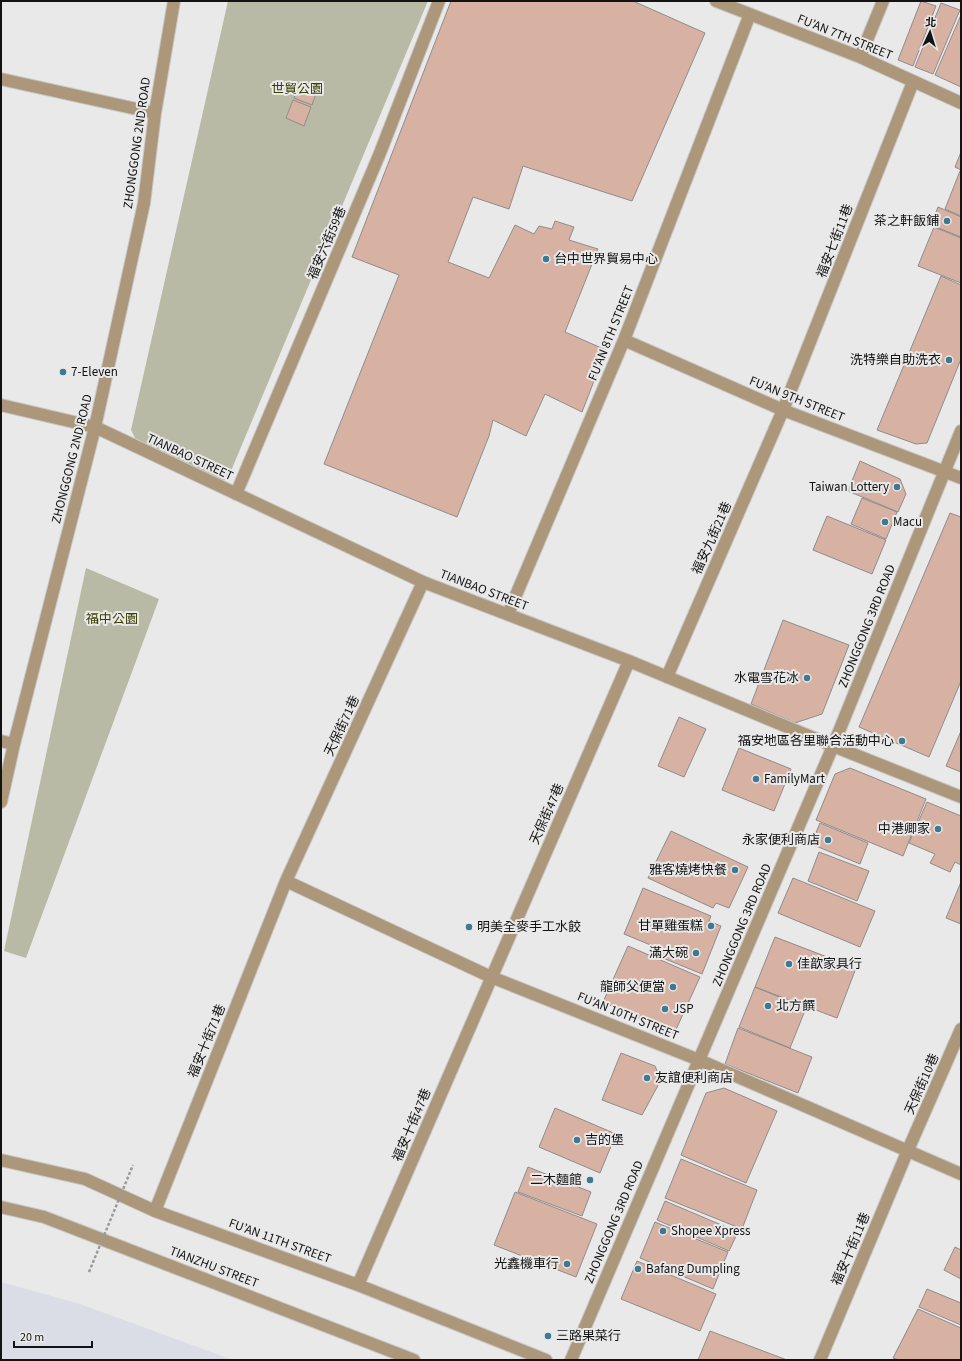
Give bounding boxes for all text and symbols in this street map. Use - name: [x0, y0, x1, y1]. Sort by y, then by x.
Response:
- street label: FU’AN 7TH STREET: [795, 10, 895, 64]
- north arrow: [910, 12, 950, 52]
- text: 北: [925, 15, 937, 30]
- street label: ZHONGGONG 2ND ROAD: [119, 76, 155, 210]
- park label: 世貿公園: [271, 80, 323, 98]
- street label: 福安七街11巷: [813, 201, 857, 281]
- street label: 福安六街59巷: [303, 204, 351, 282]
- place label: 茶之軒飯鋪: [874, 212, 939, 230]
- marker: 茶之軒飯鋪: [942, 216, 952, 226]
- place label: 台中世界貿易中心: [554, 250, 658, 268]
- marker: 台中世界貿易中心: [541, 254, 551, 264]
- street label: FU’AN 8TH STREET: [584, 283, 638, 383]
- place label: 洗特樂自助洗衣: [850, 351, 941, 369]
- marker: 洗特樂自助洗衣: [944, 355, 954, 365]
- place label: 7-Eleven: [71, 363, 118, 381]
- marker: 7-Eleven: [58, 367, 68, 377]
- street label: FU’AN 9TH STREET: [747, 372, 847, 426]
- street label: ZHONGGONG 2ND ROAD: [47, 392, 97, 526]
- street label: TIANBAO STREET: [144, 429, 236, 485]
- place label: Taiwan Lottery: [809, 478, 889, 496]
- marker: Taiwan Lottery: [892, 482, 902, 492]
- street label: 福安九街21巷: [688, 499, 736, 577]
- place label: Macu: [893, 513, 922, 531]
- marker: Macu: [880, 517, 890, 527]
- street label: ZHONGGONG 3RD ROAD: [834, 562, 900, 690]
- street label: TIANBAO STREET: [437, 565, 531, 615]
- park label: 福中公園: [86, 610, 138, 628]
- place label: 水電雪花冰: [734, 669, 799, 687]
- marker: 水電雪花冰: [802, 673, 812, 683]
- street label: 天保街71巷: [320, 693, 364, 759]
- place label: 福安地區各里聯合活動中心: [738, 732, 894, 750]
- marker: 福安地區各里聯合活動中心: [897, 736, 907, 746]
- place label: FamilyMart: [764, 770, 825, 788]
- marker: FamilyMart: [751, 774, 761, 784]
- street label: 天保街47巷: [526, 781, 568, 847]
- place label: 中港卿家: [878, 820, 930, 838]
- marker: 中港卿家: [933, 824, 943, 834]
- place label: 永家便利商店: [742, 831, 820, 849]
- marker: 永家便利商店: [823, 835, 833, 845]
- place label: 雅客燒烤快餐: [649, 861, 727, 879]
- street label: ZHONGGONG 3RD ROAD: [708, 861, 776, 989]
- marker: 雅客燒烤快餐: [730, 865, 740, 875]
- place label: 甘單雞蛋糕: [638, 917, 703, 935]
- place label: 明美全麥手工水餃: [477, 918, 581, 936]
- marker: 甘單雞蛋糕: [706, 921, 716, 931]
- marker: 明美全麥手工水餃: [464, 922, 474, 932]
- place label: 滿大碗: [649, 944, 688, 962]
- marker: 滿大碗: [691, 948, 701, 958]
- place label: 佳歆家具行: [797, 955, 862, 973]
- marker: 佳歆家具行: [784, 959, 794, 969]
- place label: 龍師父便當: [600, 978, 665, 996]
- marker: 龍師父便當: [668, 982, 678, 992]
- street label: FU’AN 10TH STREET: [575, 987, 681, 1045]
- place label: 北方饌: [776, 997, 815, 1015]
- place label: JSP: [673, 1000, 694, 1018]
- street label: 福安十街71巷: [184, 1001, 230, 1081]
- marker: 北方饌: [763, 1001, 773, 1011]
- marker: JSP: [660, 1004, 670, 1014]
- street label: 天保街10巷: [901, 1051, 943, 1117]
- place label: 友誼便利商店: [655, 1069, 733, 1087]
- marker: 友誼便利商店: [642, 1073, 652, 1083]
- street label: 福安十街47巷: [388, 1086, 436, 1164]
- place label: 吉的堡: [585, 1131, 624, 1149]
- marker: 吉的堡: [572, 1135, 582, 1145]
- street label: ZHONGGONG 3RD ROAD: [580, 1158, 648, 1286]
- place label: 二木麵館: [530, 1171, 582, 1189]
- marker: 二木麵館: [585, 1175, 595, 1185]
- street label: 福安十街11巷: [827, 1210, 875, 1288]
- street label: FU’AN 11TH STREET: [226, 1214, 334, 1268]
- place label: Shopee Xpress: [671, 1222, 751, 1240]
- marker: Shopee Xpress: [658, 1226, 668, 1236]
- street label: TIANZHU STREET: [167, 1242, 261, 1292]
- place label: 光鑫機車行: [494, 1255, 559, 1273]
- marker: 光鑫機車行: [562, 1259, 572, 1269]
- place label: Bafang Dumpling: [646, 1260, 740, 1278]
- marker: Bafang Dumpling: [633, 1264, 643, 1274]
- scale bar: [14, 1323, 92, 1349]
- place label: 三路果菜行: [556, 1327, 621, 1345]
- text: 20 m: [20, 1329, 44, 1346]
- marker: 三路果菜行: [543, 1331, 553, 1341]

